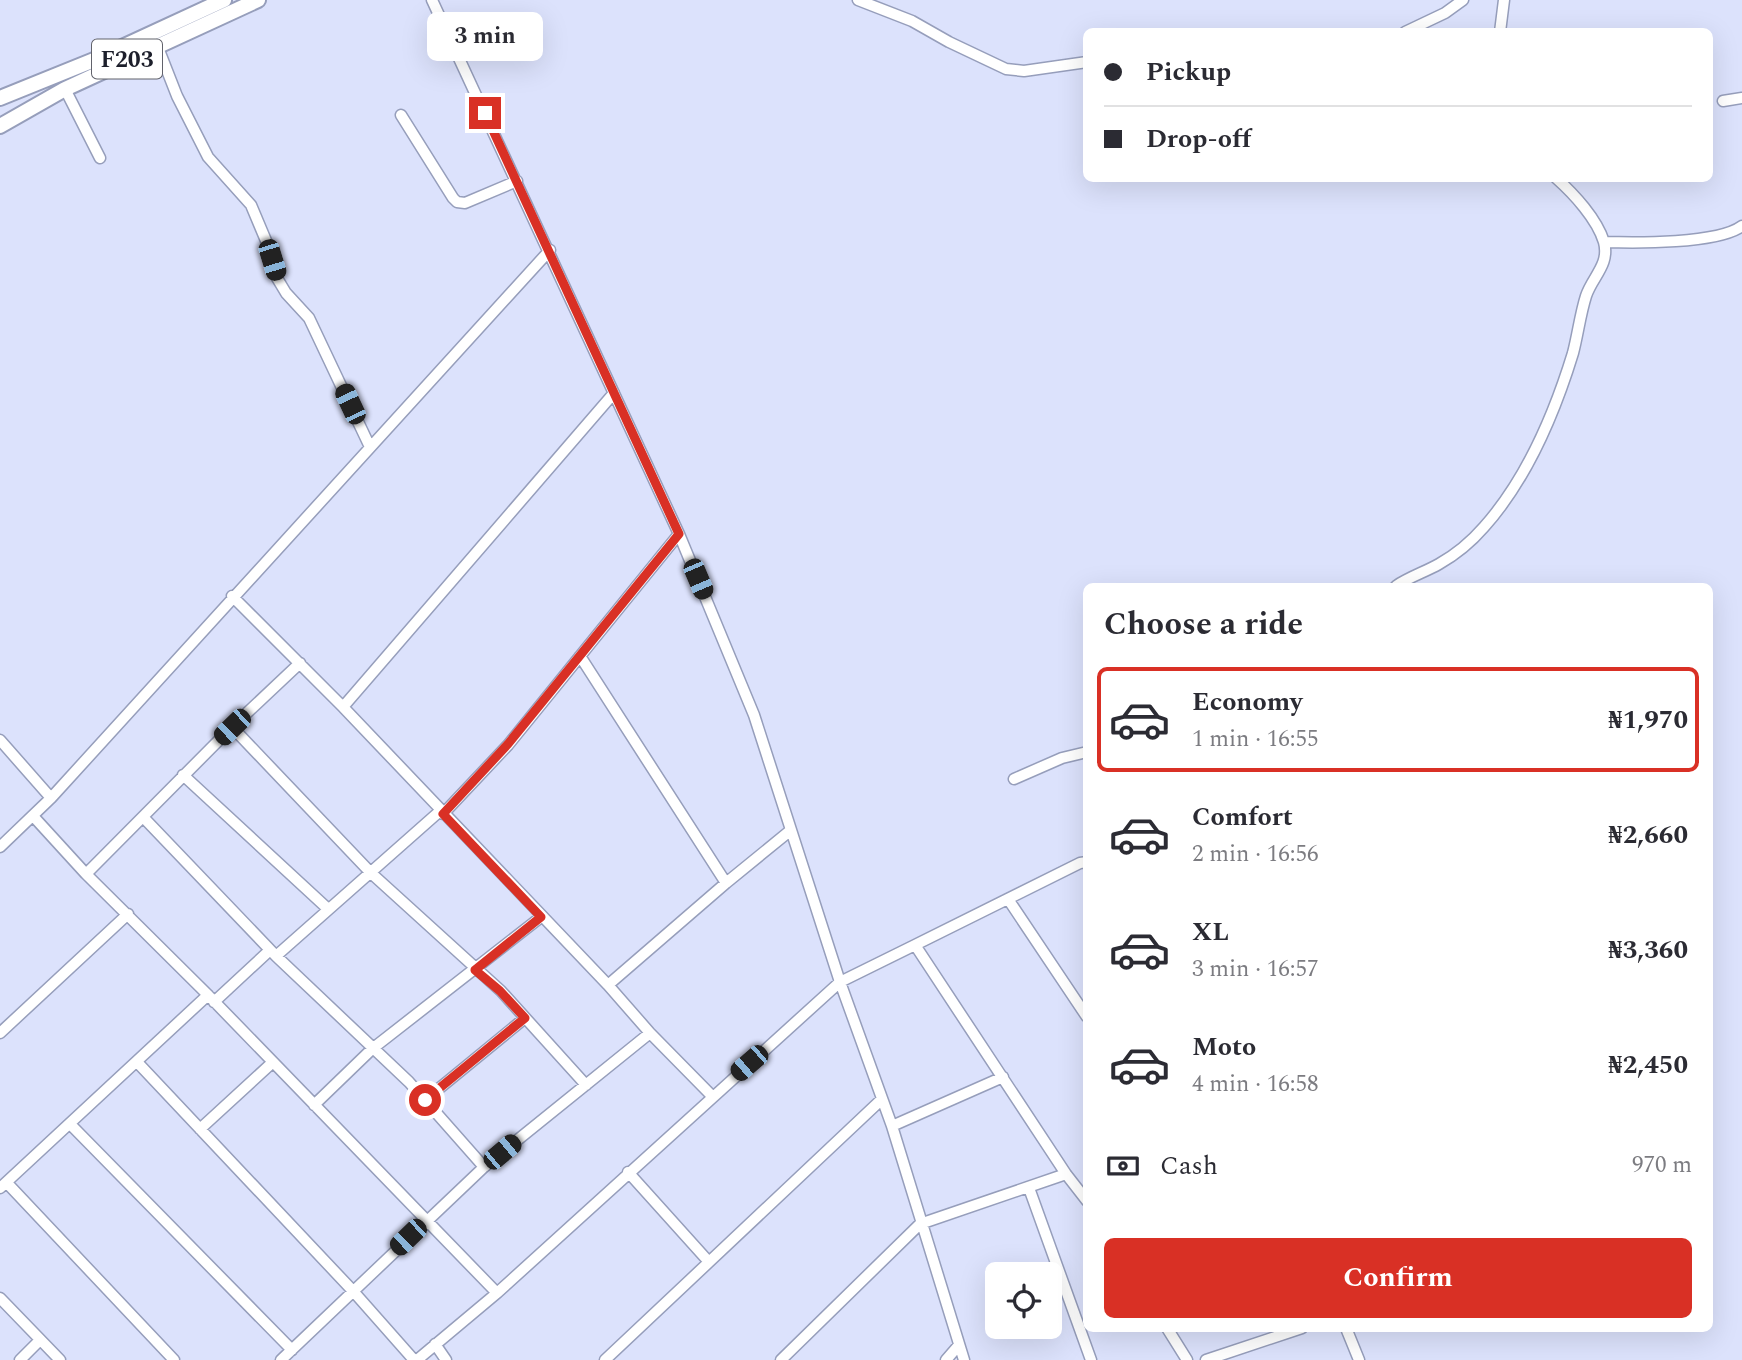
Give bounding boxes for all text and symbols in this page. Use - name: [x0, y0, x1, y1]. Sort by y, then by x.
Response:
- callout: 3 min: [427, 11, 543, 60]
- text: 3 min: [454, 19, 516, 54]
- road number: F203: [92, 40, 162, 78]
- text: Pickup: [1146, 52, 1231, 92]
- route end: [469, 97, 501, 129]
- text: Drop-off: [1146, 119, 1251, 159]
- car: [256, 237, 289, 283]
- car: [332, 381, 369, 427]
- car: [681, 556, 716, 602]
- text: Choose a ride: [1104, 600, 1303, 649]
- text: Economy: [1192, 682, 1302, 722]
- icon: car: [1108, 688, 1171, 751]
- text: ₦1,970: [1608, 700, 1688, 740]
- car: [210, 705, 255, 749]
- text: 1 min · 16:55: [1192, 722, 1319, 757]
- text: Comfort: [1192, 797, 1293, 837]
- icon: car: [1108, 803, 1171, 866]
- text: ₦2,660: [1608, 815, 1688, 855]
- text: 2 min · 16:56: [1192, 837, 1319, 872]
- text: XL: [1192, 912, 1229, 952]
- icon: car: [1108, 918, 1171, 981]
- text: ₦3,360: [1608, 930, 1688, 970]
- text: 3 min · 16:57: [1192, 952, 1319, 987]
- text: Moto: [1192, 1027, 1256, 1067]
- icon: car: [1108, 1033, 1171, 1096]
- car: [727, 1041, 772, 1085]
- text: ₦2,450: [1608, 1045, 1688, 1085]
- text: 4 min · 16:58: [1192, 1067, 1319, 1102]
- route start: [409, 1084, 441, 1116]
- car: [480, 1130, 525, 1174]
- text: Cash: [1160, 1146, 1218, 1186]
- icon: cash: [1104, 1147, 1142, 1185]
- text: 970 m: [1632, 1148, 1692, 1183]
- car: [386, 1215, 431, 1259]
- button: Confirm: [1104, 1238, 1692, 1318]
- map controls: [985, 1262, 1062, 1339]
- button: locate: [985, 1262, 1062, 1339]

